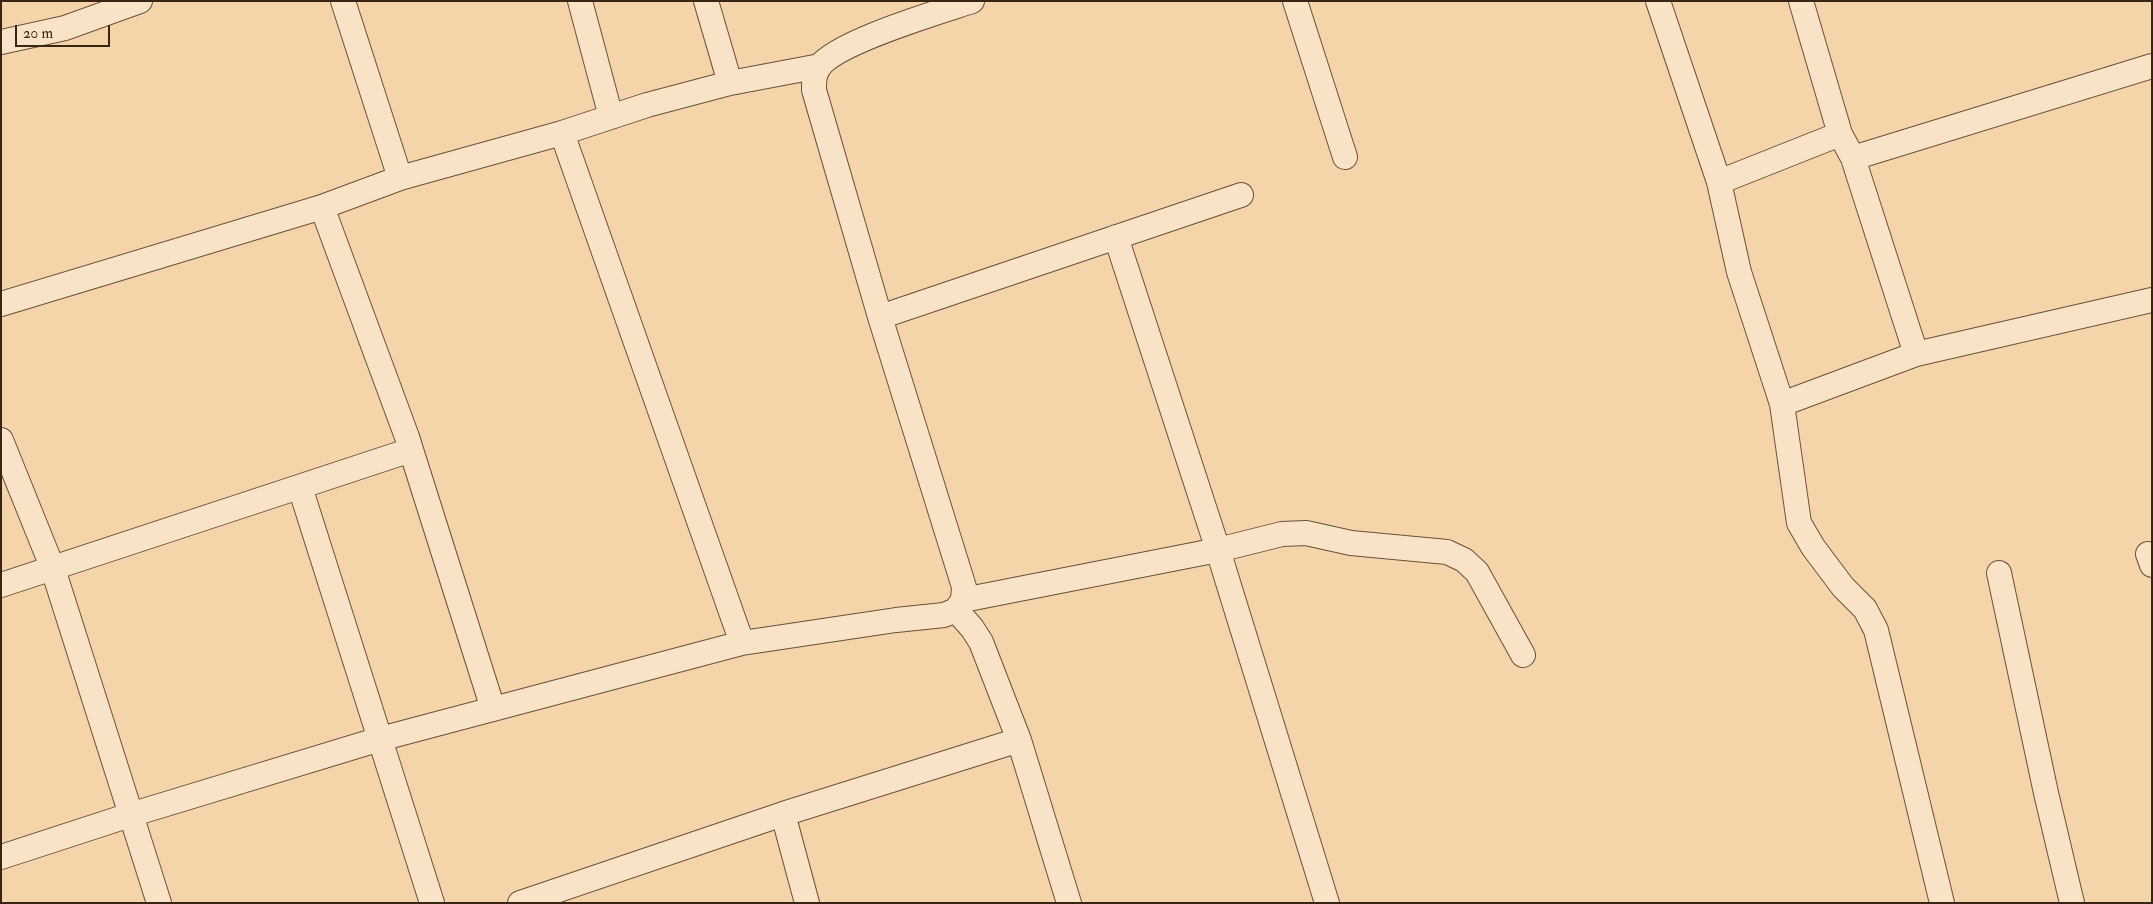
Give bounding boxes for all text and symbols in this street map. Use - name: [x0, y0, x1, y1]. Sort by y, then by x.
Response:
- scale bar: [18, 15, 112, 47]
- text: 20 m: [23, 24, 53, 43]

